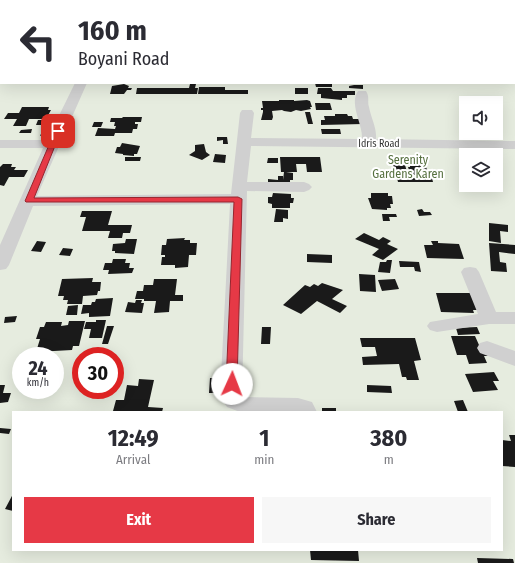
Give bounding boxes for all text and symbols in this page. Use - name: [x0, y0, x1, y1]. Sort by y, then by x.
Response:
- text: 160 m: [78, 14, 147, 47]
- icon: left: [12, 16, 64, 68]
- text: Boyani Road: [78, 48, 169, 70]
- map controls: [459, 96, 503, 192]
- button: sound: [459, 96, 503, 140]
- pin: [41, 114, 75, 148]
- icon: arrive: [47, 120, 69, 142]
- street label: Idris Road: [358, 138, 400, 150]
- button: layers: [459, 148, 503, 192]
- park label: Serenity Gardens Karen: [372, 153, 444, 181]
- speed limit sign: 30: [72, 347, 124, 399]
- text: 24: [28, 356, 48, 380]
- position arrow: [211, 363, 253, 405]
- text: km/h: [27, 377, 49, 389]
- text: 12:49: [108, 424, 159, 452]
- text: 1: [259, 424, 269, 452]
- text: 380: [370, 424, 407, 452]
- text: Arrival: [116, 452, 150, 467]
- text: min: [254, 452, 274, 467]
- text: m: [384, 452, 394, 467]
- button: Exit: [24, 497, 254, 543]
- button: Share: [262, 497, 491, 543]

